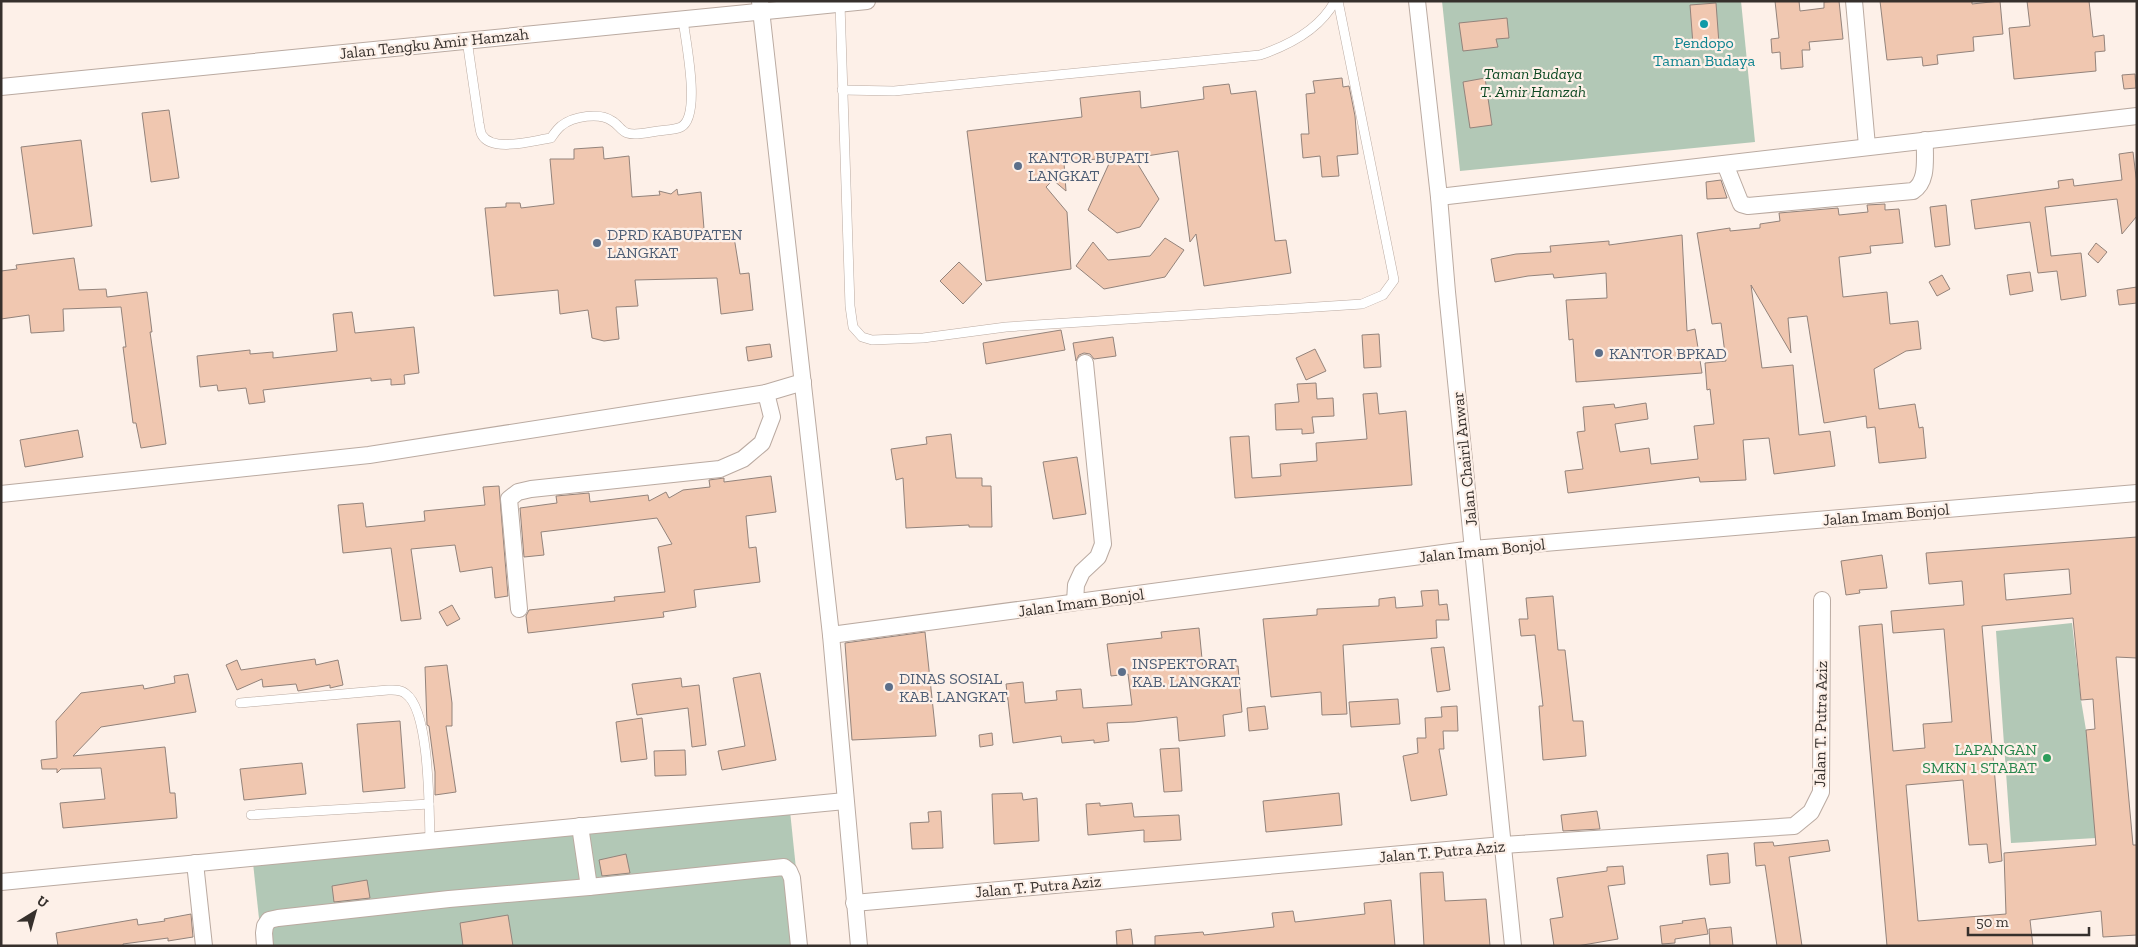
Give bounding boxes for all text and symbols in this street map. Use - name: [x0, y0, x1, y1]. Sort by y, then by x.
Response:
- marker: Pendopo Taman Budaya: [1698, 18, 1710, 30]
- street label: Jalan Tengku Amir Hamzah: [338, 24, 530, 63]
- place label: Pendopo Taman Budaya: [1653, 33, 1755, 70]
- park label: Taman Budaya T. Amir Hamzah: [1480, 64, 1586, 101]
- place label: KANTOR BUPATI LANGKAT: [1028, 148, 1149, 185]
- marker: KANTOR BUPATI LANGKAT: [1012, 160, 1024, 172]
- place label: DPRD KABUPATEN LANGKAT: [607, 225, 743, 262]
- marker: DPRD KABUPATEN LANGKAT: [591, 237, 603, 249]
- place label: KANTOR BPKAD: [1609, 344, 1727, 363]
- marker: KANTOR BPKAD: [1593, 347, 1605, 359]
- street label: Jalan Chairil Anwar: [1448, 390, 1481, 527]
- street label: Jalan Imam Bonjol: [1822, 499, 1950, 529]
- street label: Jalan Imam Bonjol: [1418, 534, 1546, 567]
- street label: Jalan Imam Bonjol: [1017, 584, 1145, 621]
- place label: INSPEKTORAT KAB. LANGKAT: [1132, 654, 1241, 691]
- street label: Jalan T. Putra Aziz: [1810, 661, 1831, 787]
- marker: INSPEKTORAT KAB. LANGKAT: [1116, 666, 1128, 678]
- place label: DINAS SOSIAL KAB. LANGKAT: [899, 669, 1008, 706]
- marker: DINAS SOSIAL KAB. LANGKAT: [883, 681, 895, 693]
- place label: LAPANGAN SMKN 1 STABAT: [1922, 740, 2037, 777]
- marker: LAPANGAN SMKN 1 STABAT: [2041, 752, 2053, 764]
- street label: Jalan T. Putra Aziz: [1378, 837, 1506, 866]
- street label: Jalan T. Putra Aziz: [974, 872, 1102, 901]
- north arrow: [10, 887, 60, 937]
- text: U: [33, 892, 52, 912]
- scale bar: [1968, 904, 2089, 936]
- text: 50 m: [1976, 913, 2009, 931]

